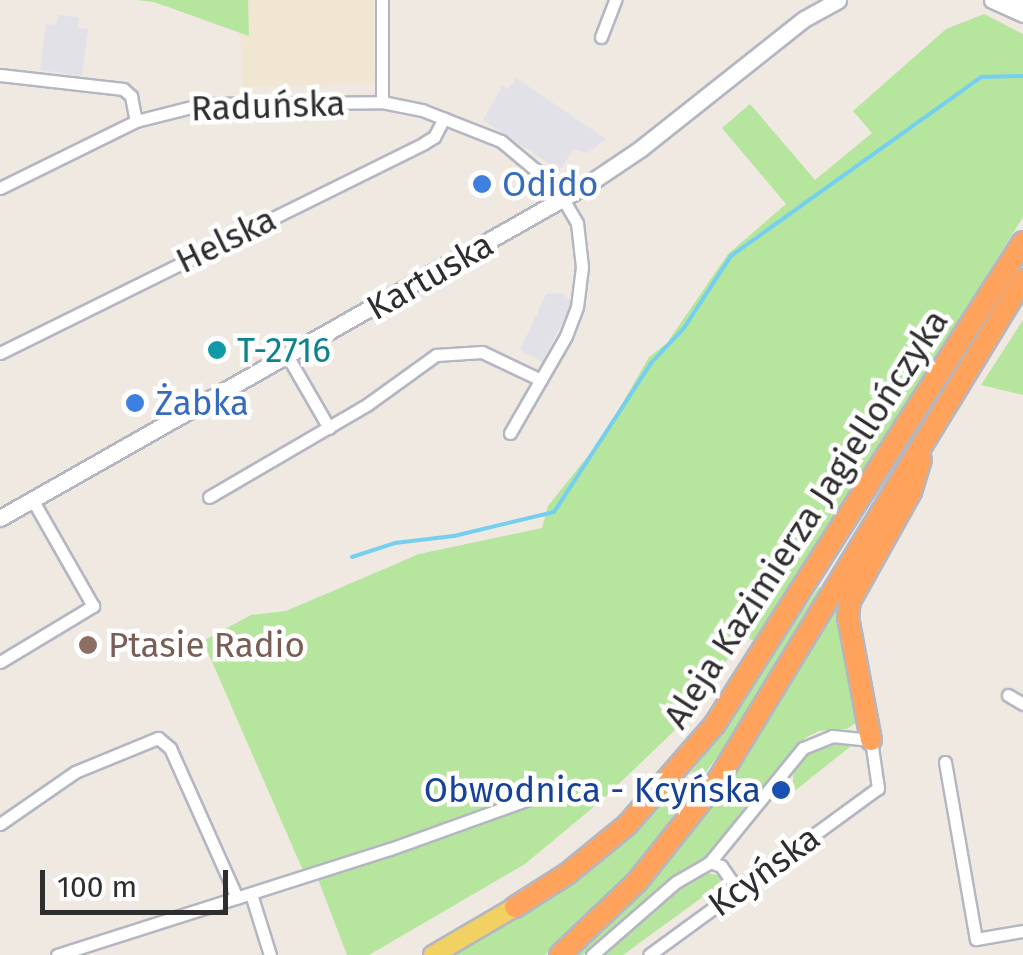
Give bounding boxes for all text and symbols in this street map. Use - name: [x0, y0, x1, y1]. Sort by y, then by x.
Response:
- street label: Raduńska: [190, 82, 346, 130]
- place label: Odido: [502, 163, 598, 205]
- marker: Odido: [471, 173, 493, 195]
- street label: Helska: [169, 198, 283, 282]
- street label: Kartuska: [359, 223, 501, 329]
- street label: Aleja Kazimierza Jagiellończyka: [655, 302, 957, 736]
- place label: T-2716: [237, 329, 331, 371]
- marker: T-2716: [206, 339, 228, 361]
- place label: Żabka: [155, 382, 249, 424]
- marker: Żabka: [124, 392, 146, 414]
- place label: Ptasie Radio: [108, 624, 305, 666]
- marker: Ptasie Radio: [77, 634, 99, 656]
- place label: Obwodnica - Kcyńska: [424, 769, 761, 811]
- marker: Obwodnica - Kcyńska: [770, 779, 792, 801]
- street label: Kcyńska: [700, 817, 828, 925]
- scale bar: [45, 850, 232, 912]
- text: 100 m: [57, 869, 137, 905]

